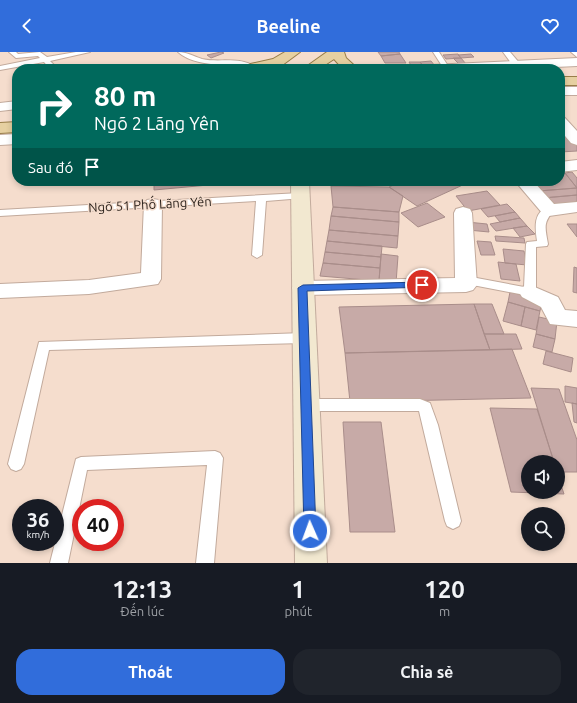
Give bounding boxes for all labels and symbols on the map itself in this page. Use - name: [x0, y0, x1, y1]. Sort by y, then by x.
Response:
- street label: Ngõ 51 Phố Lãng Yên: [88, 192, 212, 214]
- pin: [405, 268, 439, 302]
- speed limit sign: 40: [72, 499, 124, 551]
- position arrow: [289, 510, 331, 552]

